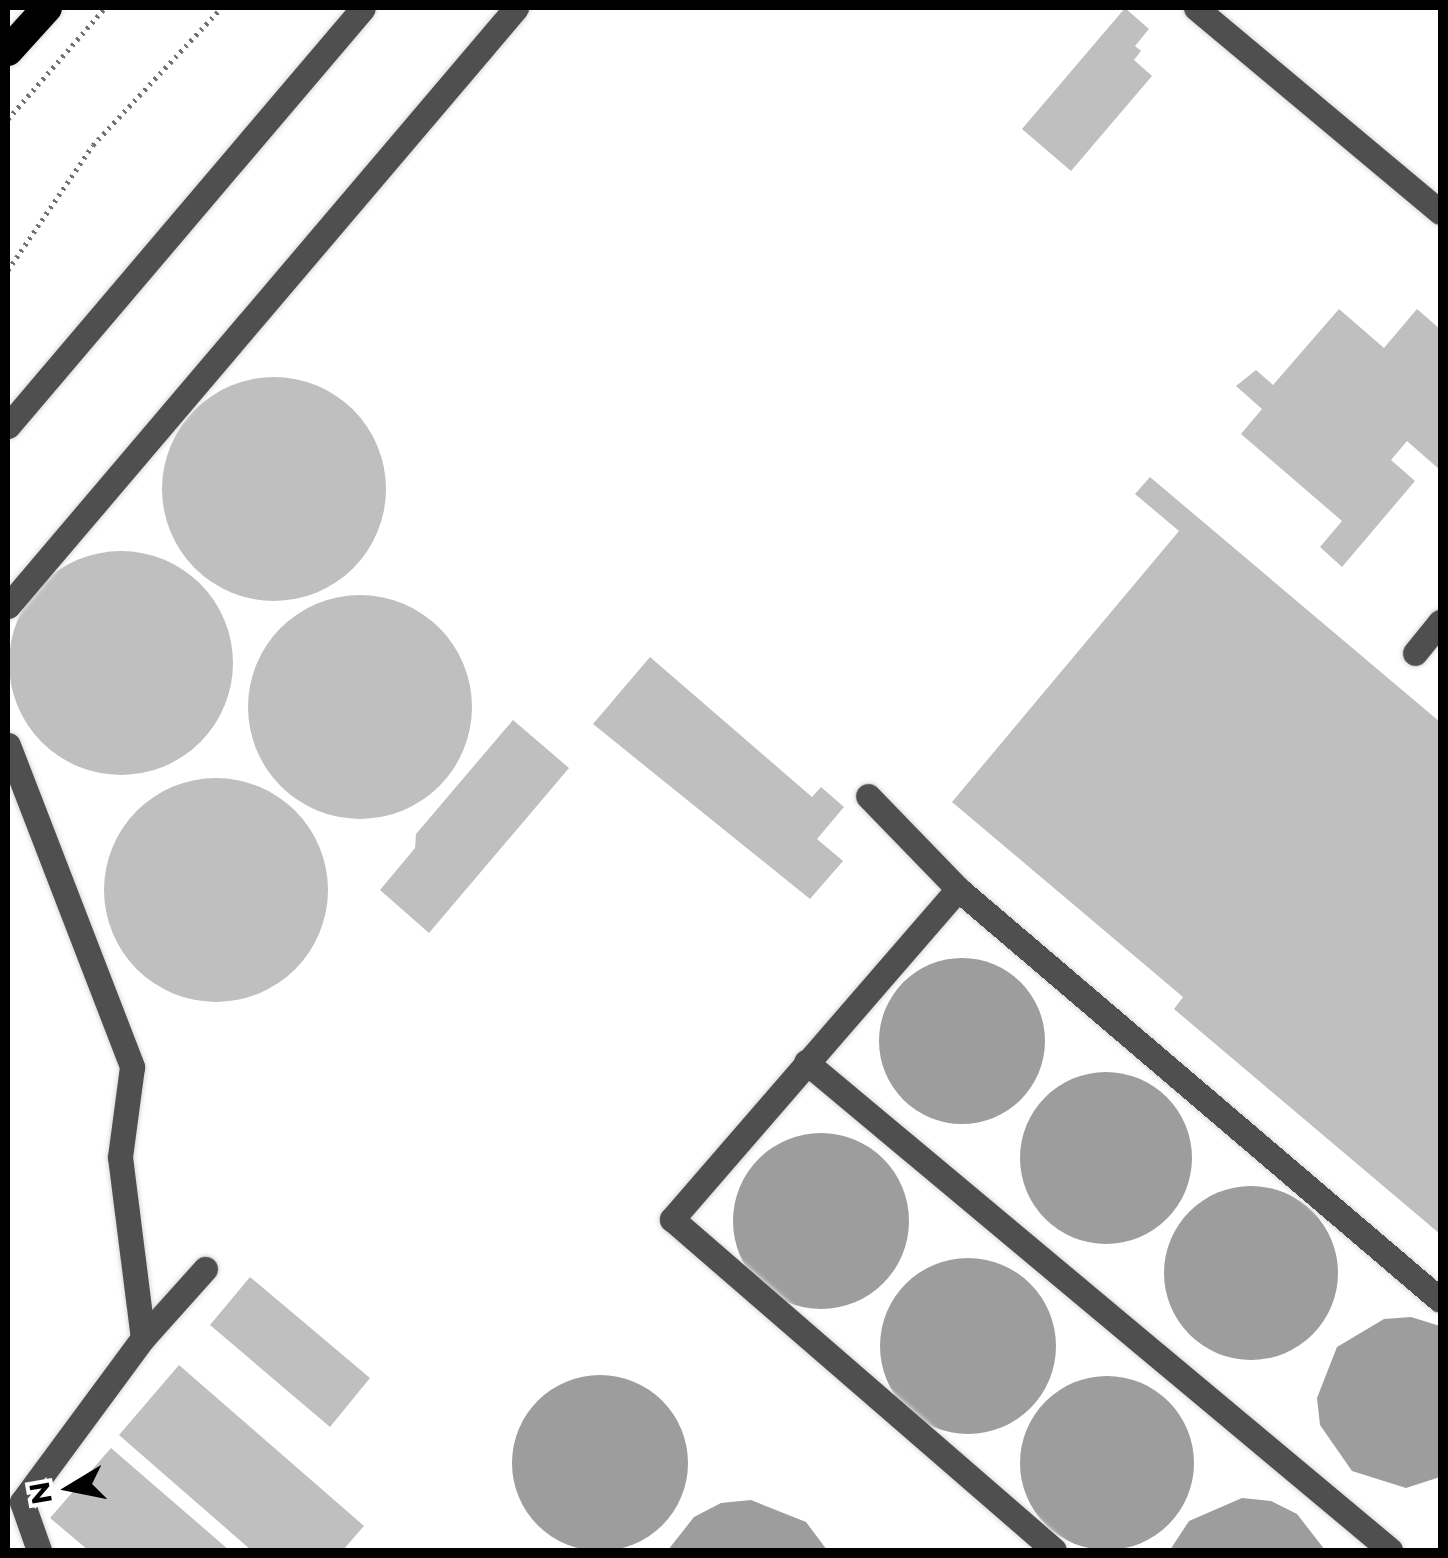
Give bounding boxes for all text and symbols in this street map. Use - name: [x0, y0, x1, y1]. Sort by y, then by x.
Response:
- north arrow: [20, 1438, 120, 1538]
- text: N: [22, 1479, 59, 1507]

